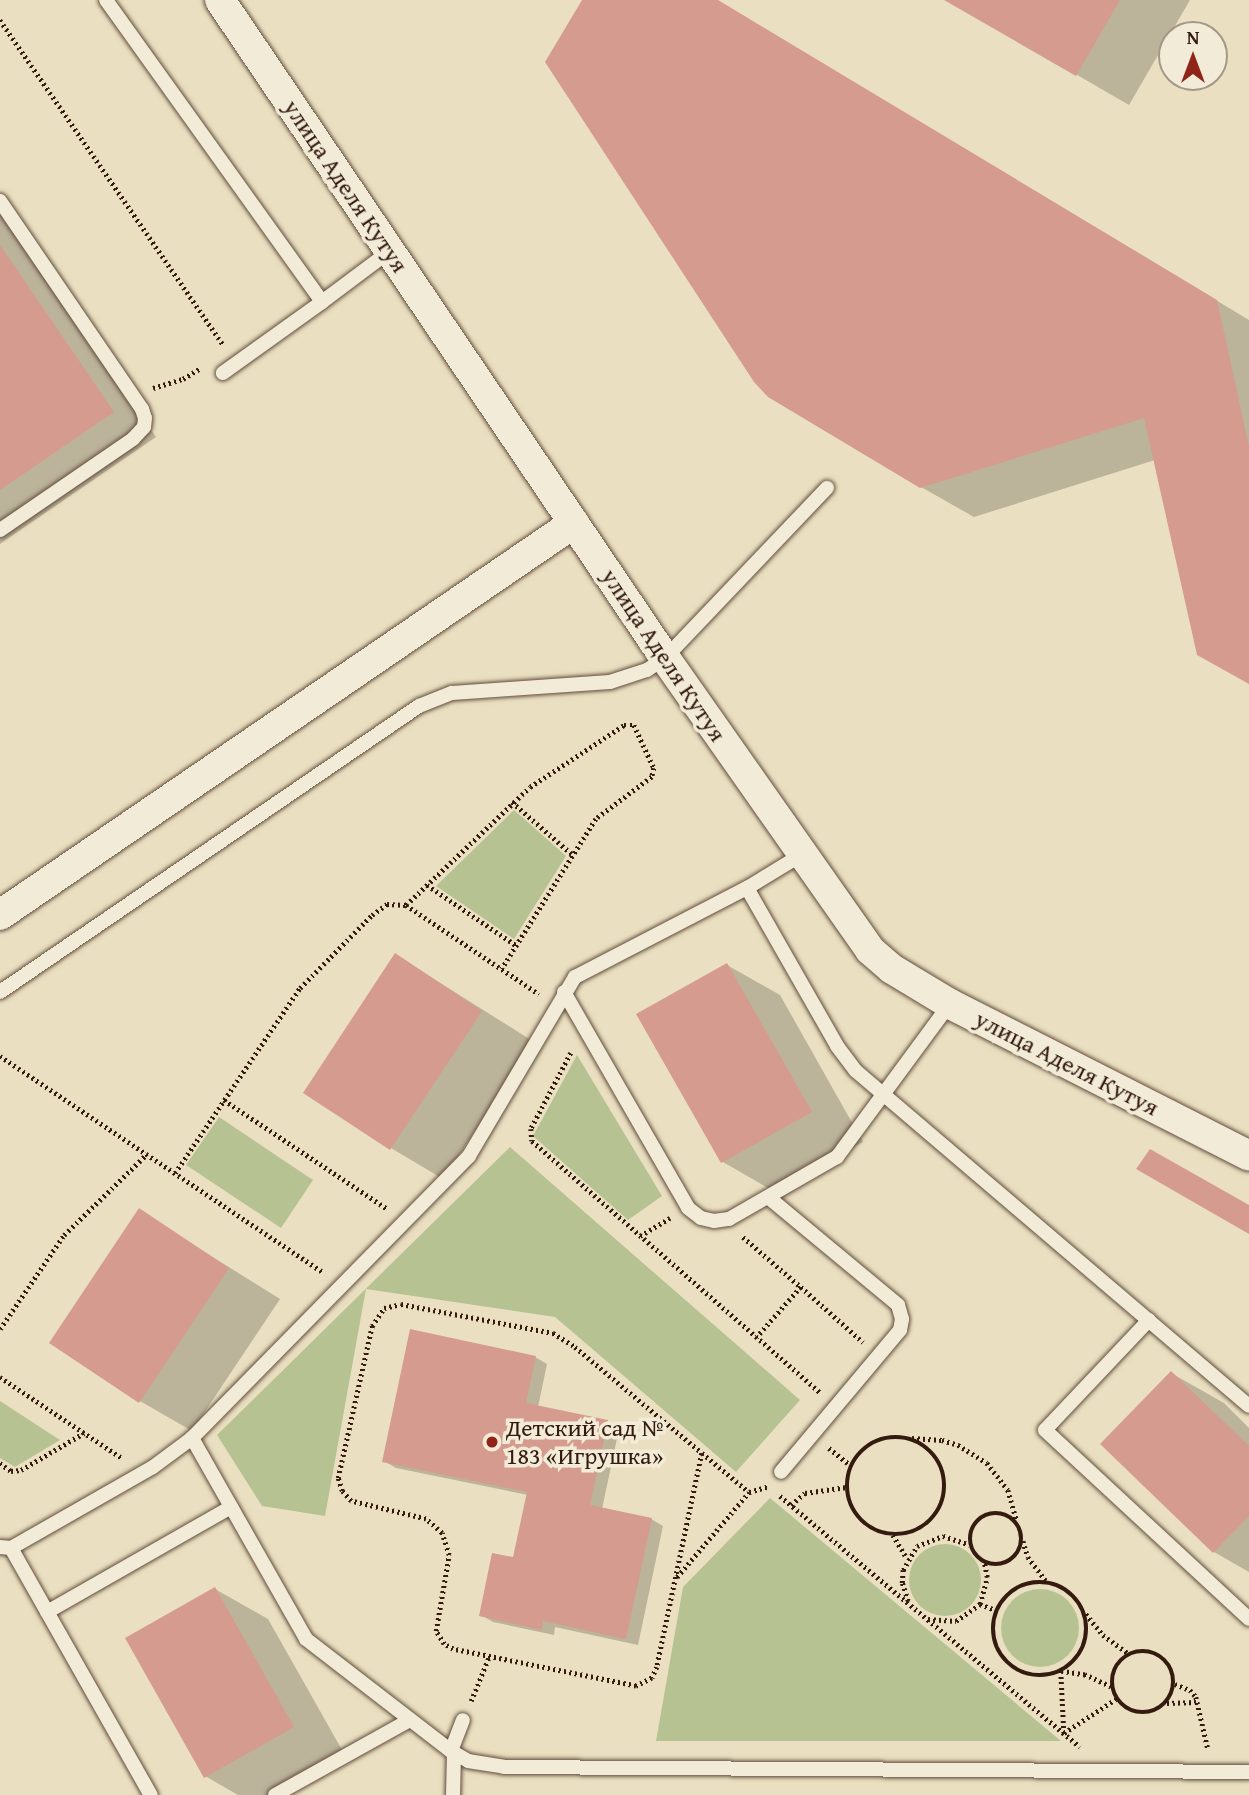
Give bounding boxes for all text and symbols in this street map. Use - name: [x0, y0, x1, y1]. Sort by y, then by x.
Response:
- north arrow: [1158, 21, 1228, 91]
- text: N: [1187, 23, 1199, 51]
- street label: улица Аделя Кутуя: [277, 94, 415, 278]
- street label: улица Аделя Кутуя: [595, 563, 733, 747]
- street label: улица Аделя Кутуя: [970, 1004, 1164, 1122]
- place label: Детский сад № 183 «Игрушка»: [506, 1414, 664, 1470]
- marker: Детский сад № 183 «Игрушка»: [484, 1434, 500, 1450]

